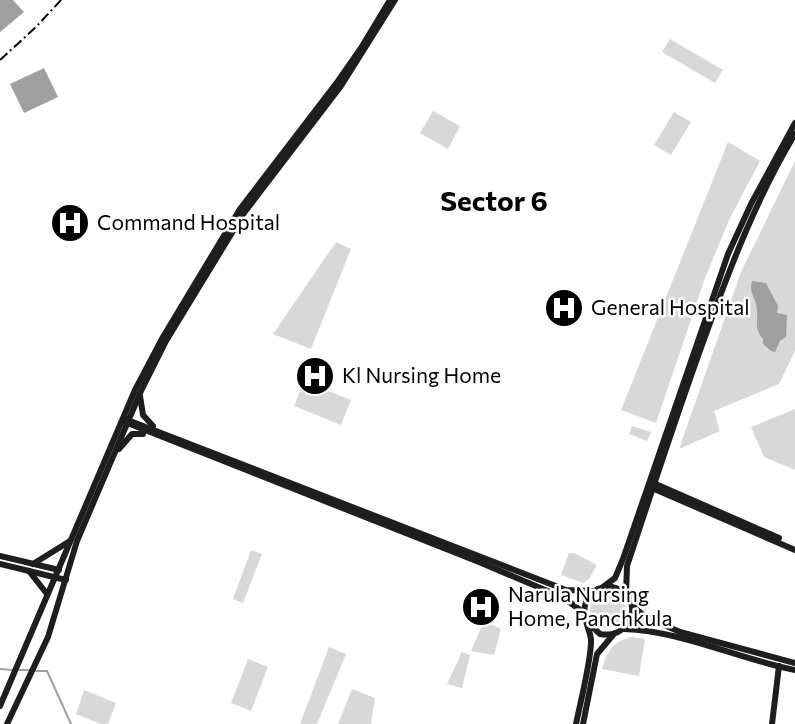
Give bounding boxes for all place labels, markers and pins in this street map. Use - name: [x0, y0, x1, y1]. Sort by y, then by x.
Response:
- hospital icon: Command Hospital: [49, 202, 91, 244]
- place label: Command Hospital: [97, 209, 280, 234]
- hospital icon: General Hospital: [543, 287, 585, 329]
- place label: General Hospital: [591, 294, 749, 319]
- hospital icon: Kl Nursing Home: [294, 355, 336, 397]
- place label: Kl Nursing Home: [342, 362, 501, 387]
- place label: Narula Nursing Home, Panchkula: [508, 581, 672, 630]
- hospital icon: Narula Nursing Home, Panchkula: [460, 586, 502, 628]

